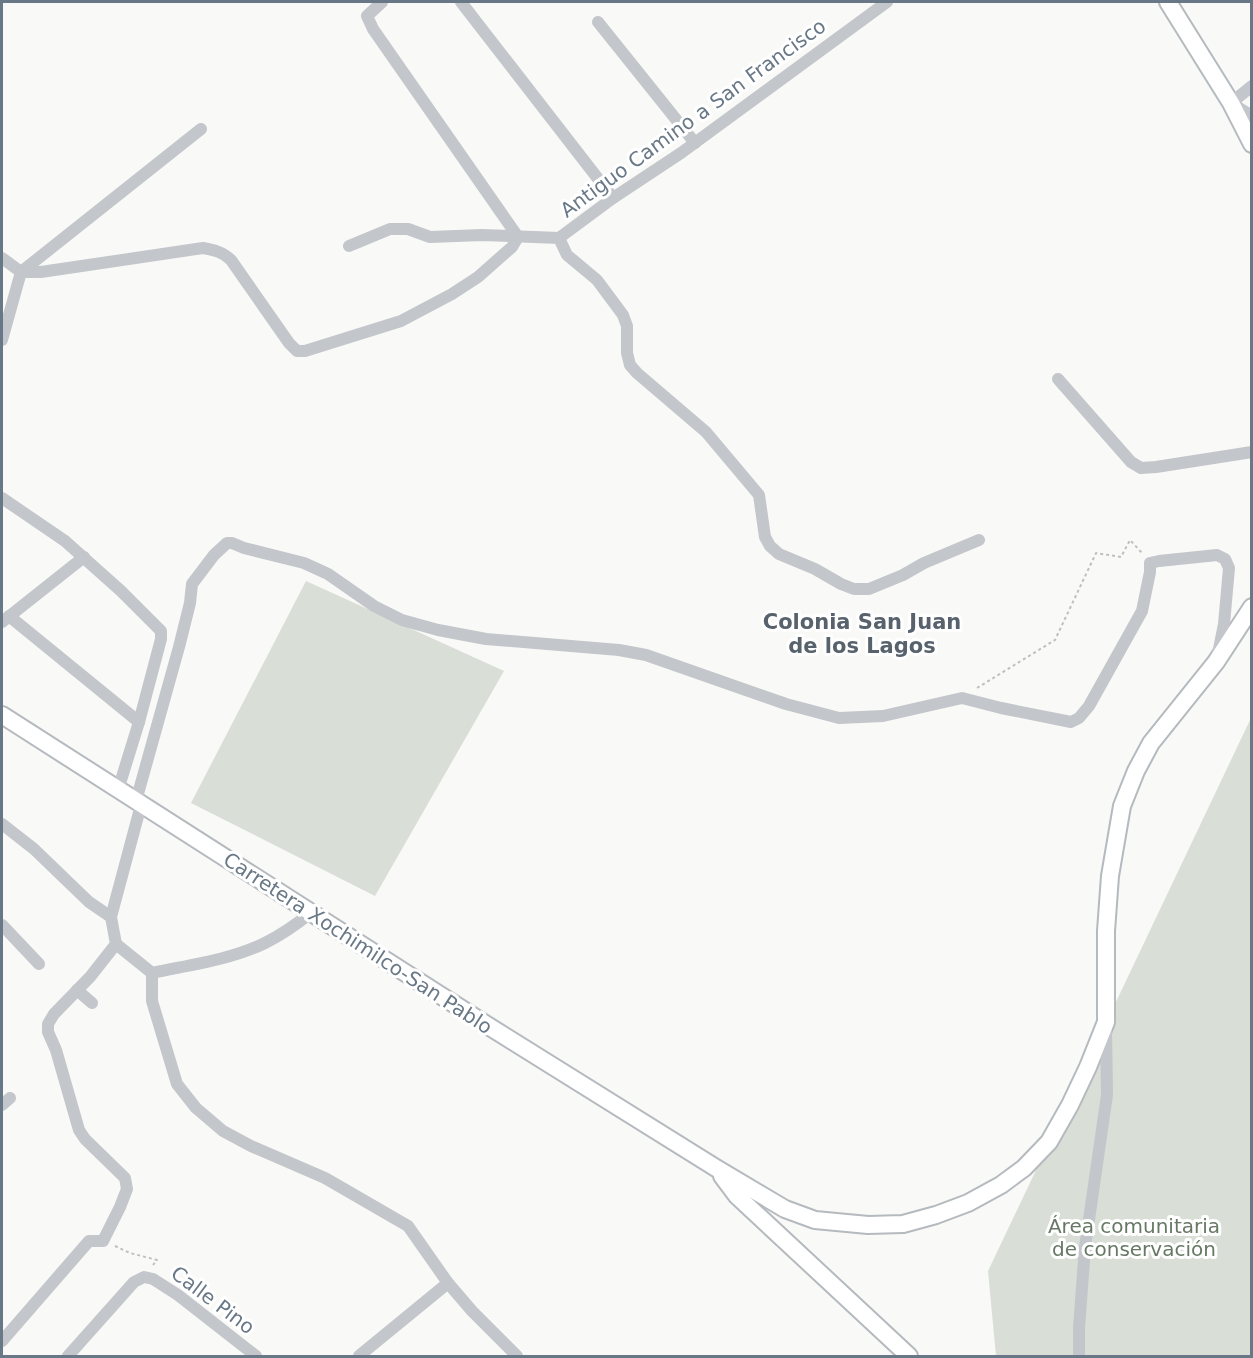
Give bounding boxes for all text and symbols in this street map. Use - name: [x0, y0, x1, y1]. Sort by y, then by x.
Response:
- street label: Antiguo Camino a San Francisco: [556, 14, 830, 222]
- district label: Colonia San Juan de los Lagos: [763, 610, 961, 658]
- street label: Carretera Xochimilco-San Pablo: [219, 847, 497, 1039]
- park label: Área comunitaria de conservación: [1048, 1214, 1220, 1261]
- street label: Calle Pino: [167, 1261, 259, 1339]

